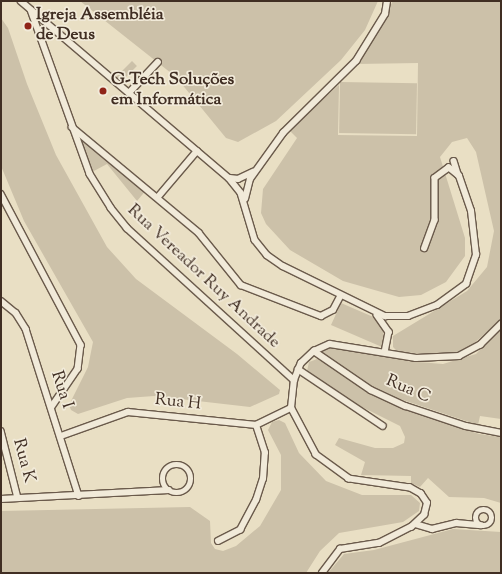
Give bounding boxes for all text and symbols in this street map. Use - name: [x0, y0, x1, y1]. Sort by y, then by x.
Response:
- place label: Igreja Assembléia de Deus: [36, 6, 164, 46]
- marker: Igreja Assembléia de Deus: [23, 21, 33, 31]
- place label: G-Tech Soluções em Informática: [111, 71, 234, 111]
- marker: G-Tech Soluções em Informática: [98, 86, 108, 96]
- street label: Rua Vereador Ruy Andrade: [122, 201, 284, 353]
- street label: Rua I: [45, 369, 77, 411]
- street label: Rua C: [383, 371, 433, 409]
- street label: Rua H: [154, 390, 202, 416]
- street label: Rua K: [7, 436, 39, 486]

